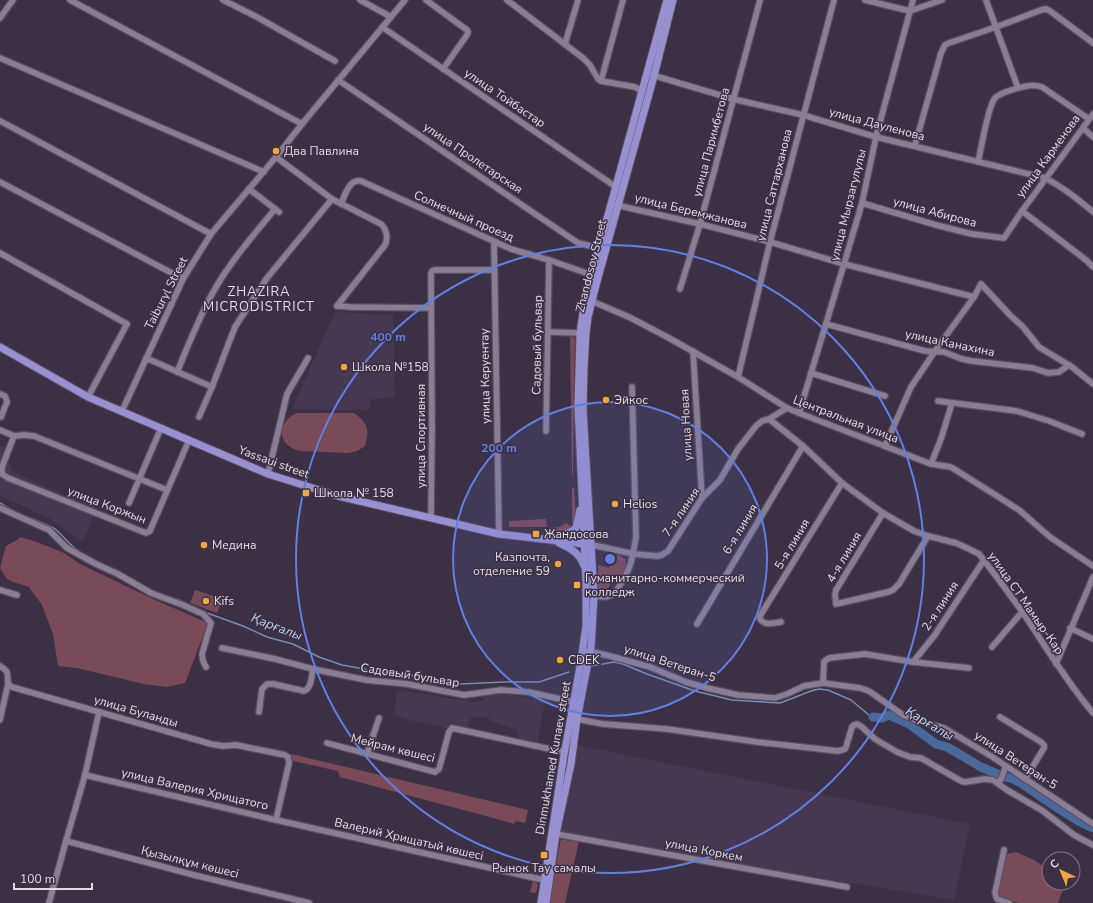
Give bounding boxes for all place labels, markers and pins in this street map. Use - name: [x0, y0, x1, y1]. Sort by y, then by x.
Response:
- place label: Два Павлина: [284, 143, 359, 159]
- marker: Два Павлина: [271, 146, 281, 156]
- place label: Школа №158: [352, 359, 429, 375]
- marker: Школа №158: [339, 362, 349, 372]
- place label: Эйкос: [614, 392, 648, 408]
- marker: Эйкос: [601, 395, 611, 405]
- place label: Школа № 158: [314, 485, 394, 501]
- marker: Школа № 158: [301, 488, 311, 498]
- place label: Helios: [623, 496, 658, 512]
- marker: Helios: [610, 499, 620, 509]
- place label: Жандосова: [544, 526, 609, 542]
- marker: Жандосова: [531, 529, 541, 539]
- place label: Медина: [212, 537, 256, 553]
- marker: Медина: [199, 540, 209, 550]
- place label: Казпочта, отделение 59: [473, 549, 550, 579]
- centre of rings: [603, 552, 617, 566]
- marker: Казпочта, отделение 59: [553, 559, 563, 569]
- place label: Гуманитарно-коммерческий колледж: [585, 570, 745, 600]
- marker: Гуманитарно-коммерческий колледж: [572, 580, 582, 590]
- place label: Kifs: [214, 593, 234, 609]
- marker: Kifs: [201, 596, 211, 606]
- place label: CDEK: [568, 652, 600, 668]
- marker: CDEK: [555, 655, 565, 665]
- marker: Рынок Тау самалы: [539, 850, 549, 860]
- place label: Рынок Тау самалы: [492, 860, 596, 876]

